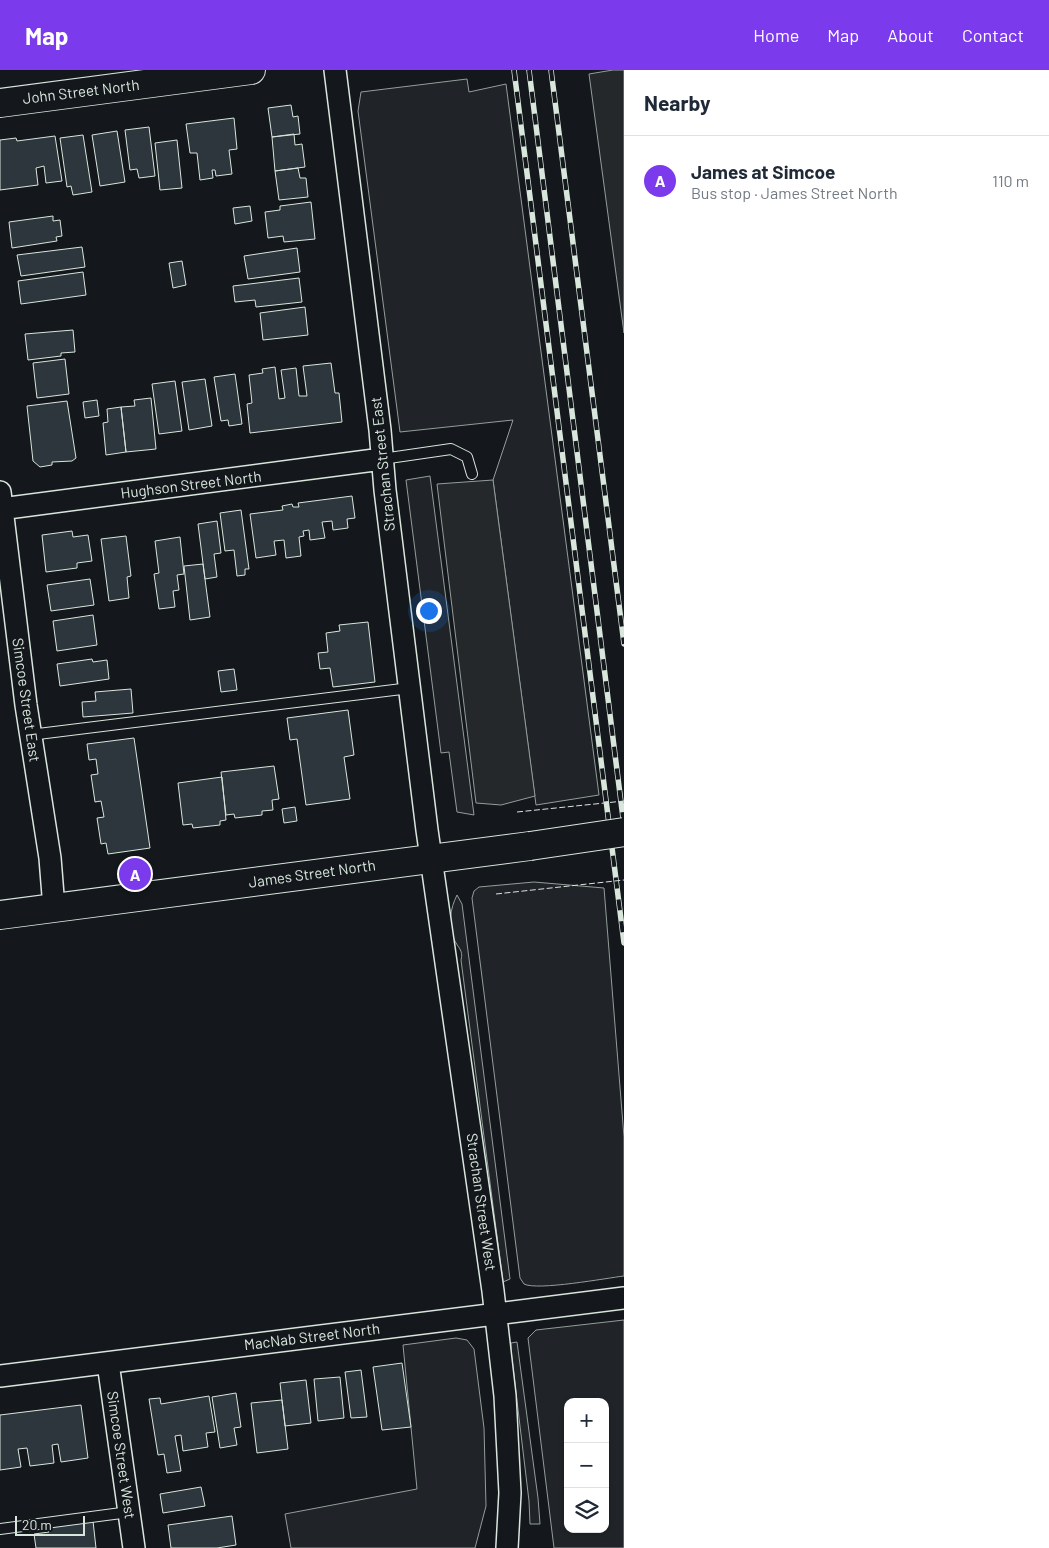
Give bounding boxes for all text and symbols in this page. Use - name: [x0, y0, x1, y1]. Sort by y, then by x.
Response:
- text: Map: [25, 21, 68, 50]
- text: Home: [753, 24, 799, 46]
- text: Map: [827, 24, 859, 46]
- text: About: [887, 24, 934, 46]
- text: Contact: [962, 24, 1024, 46]
- street label: John Street North: [21, 75, 140, 107]
- text: Nearby: [644, 90, 710, 115]
- text: James at Simcoe: [691, 160, 835, 183]
- text: A: [655, 171, 665, 190]
- text: 110 m: [992, 171, 1029, 190]
- text: Bus stop · James Street North: [691, 183, 898, 202]
- street label: Strachan Street East: [366, 396, 398, 532]
- street label: Hughson Street North: [119, 466, 262, 502]
- your location: [416, 598, 442, 624]
- street label: Simcoe Street East: [9, 637, 45, 763]
- pin: A: [119, 855, 151, 893]
- street label: James Street North: [247, 855, 377, 891]
- street label: Strachan Street West: [463, 1132, 501, 1272]
- street label: MacNab Street North: [243, 1319, 381, 1353]
- street label: Simcoe Street West: [104, 1390, 140, 1520]
- map controls: [564, 1398, 609, 1533]
- button: +: [564, 1398, 609, 1443]
- button: −: [564, 1443, 609, 1488]
- button: layers: [564, 1488, 609, 1533]
- scale bar: [15, 1513, 85, 1536]
- text: 20 m: [22, 1516, 52, 1533]

